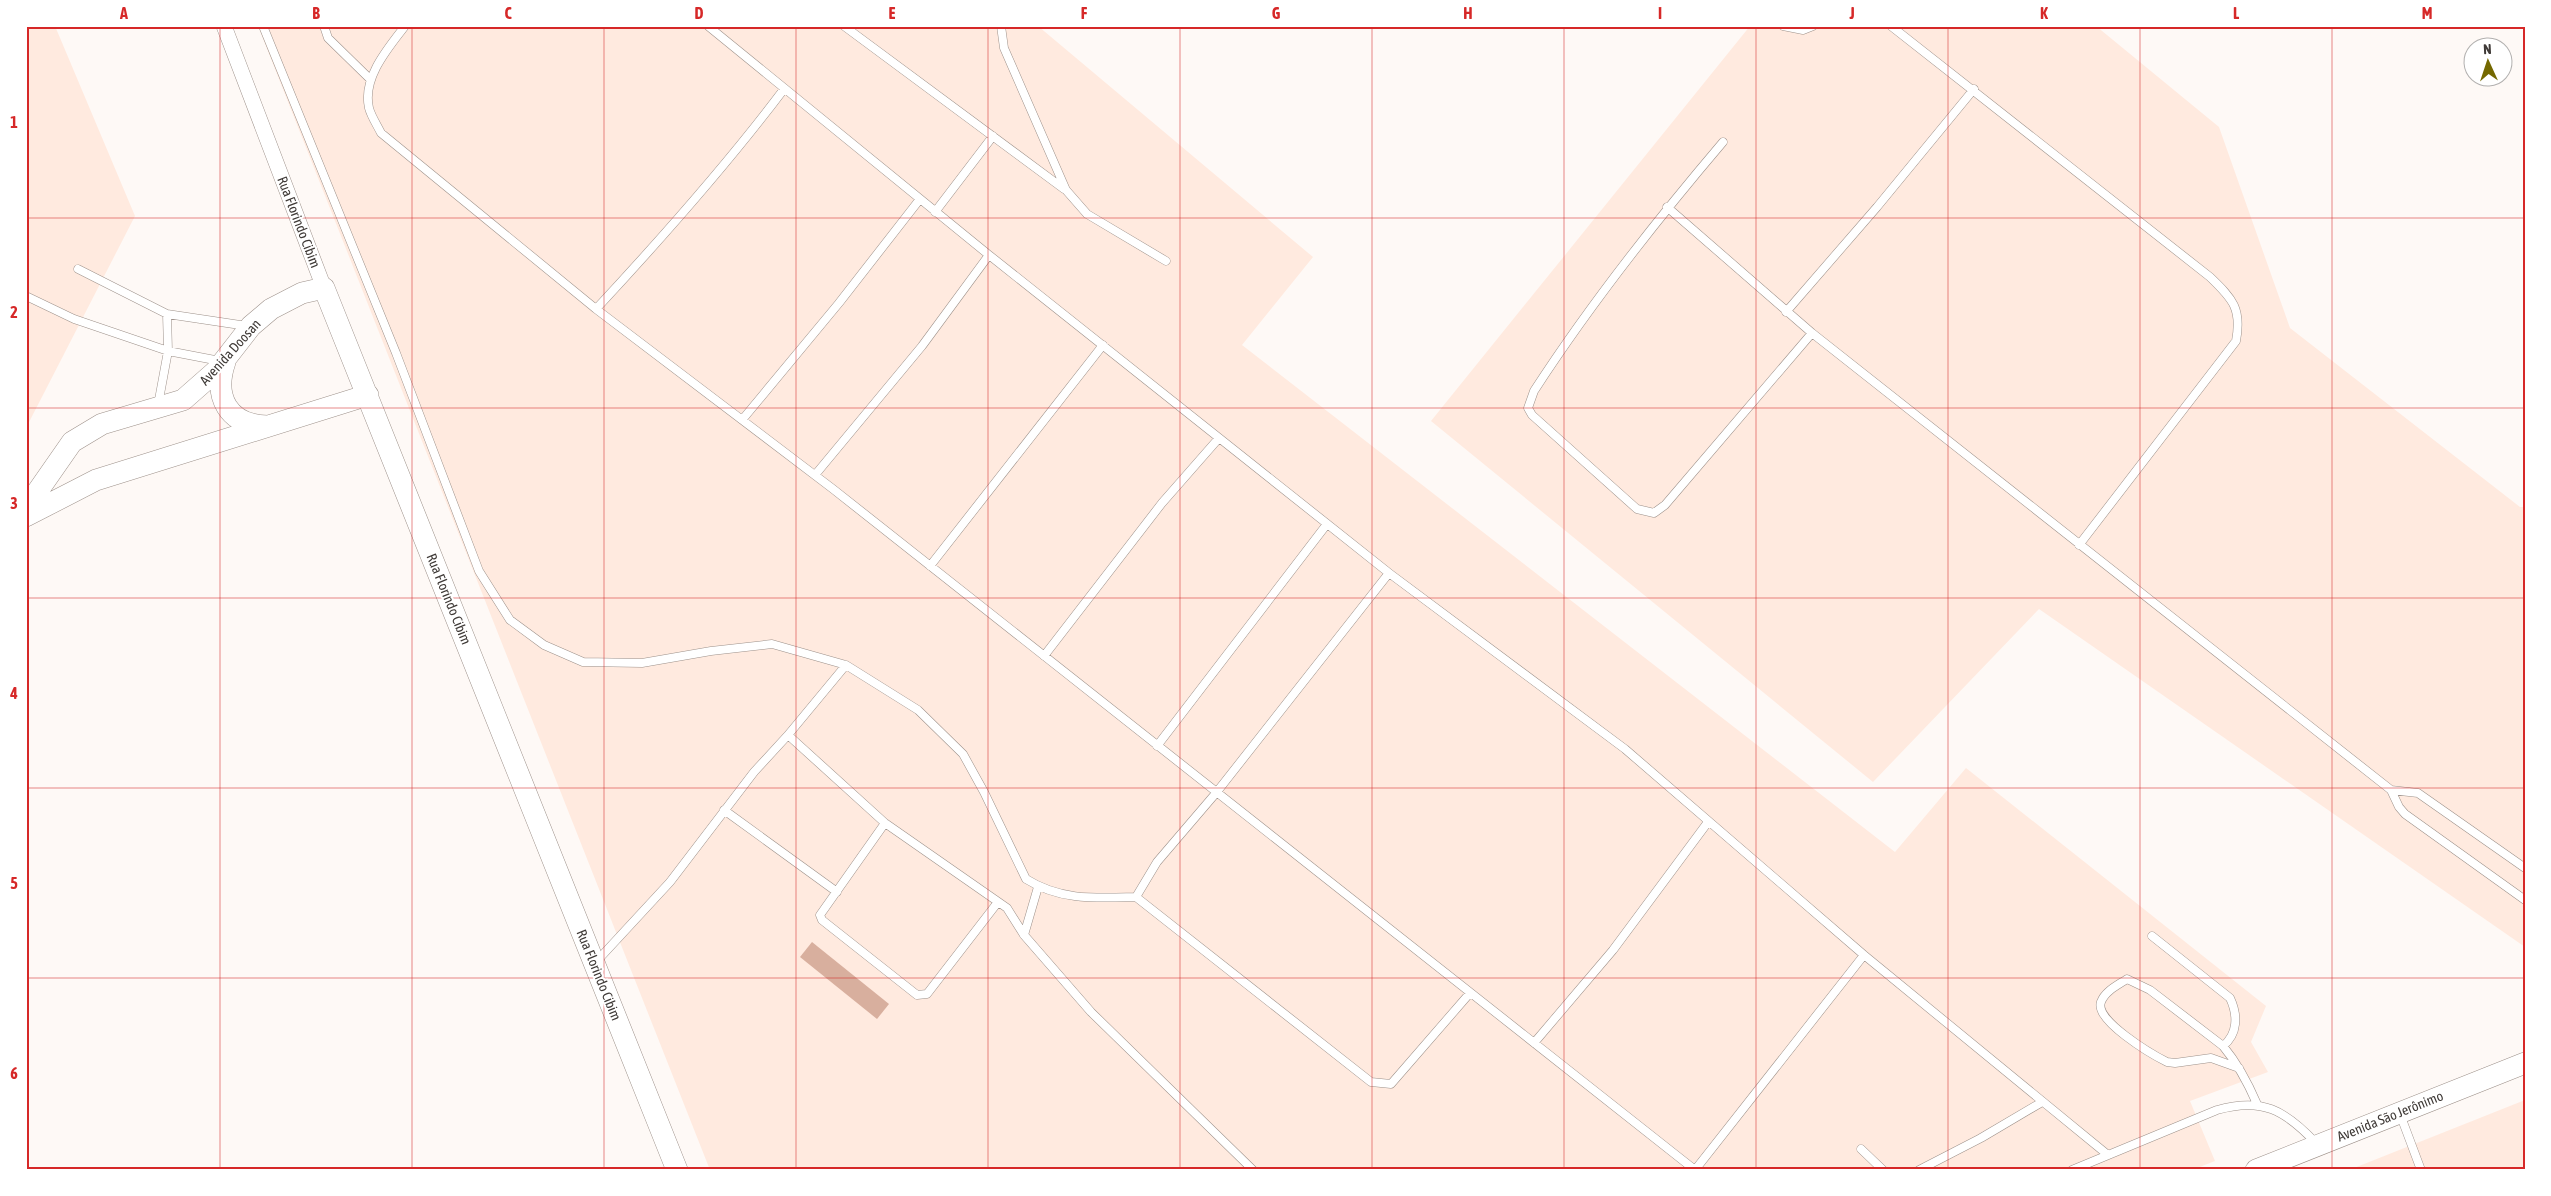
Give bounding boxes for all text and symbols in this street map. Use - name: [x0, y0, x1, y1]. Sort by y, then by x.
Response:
- text: A: [119, 4, 128, 22]
- text: B: [312, 4, 320, 22]
- text: C: [504, 4, 512, 22]
- text: D: [695, 4, 704, 22]
- text: E: [889, 4, 896, 22]
- text: F: [1081, 4, 1088, 22]
- text: G: [1272, 4, 1281, 22]
- text: H: [1463, 4, 1473, 22]
- text: I: [1658, 4, 1662, 22]
- text: J: [1848, 4, 1855, 22]
- text: K: [2040, 4, 2048, 22]
- text: L: [2233, 4, 2240, 22]
- text: M: [2422, 4, 2432, 22]
- north arrow: [2464, 38, 2514, 88]
- text: N: [2483, 41, 2492, 57]
- text: 1: [10, 113, 18, 131]
- street label: Rua Florindo Cibim: [274, 174, 324, 270]
- text: 2: [10, 303, 18, 321]
- street label: Avenida Doosan: [196, 316, 264, 388]
- text: 3: [10, 494, 18, 512]
- street label: Rua Florindo Cibim: [423, 551, 475, 647]
- text: 4: [9, 684, 18, 702]
- text: 5: [10, 874, 18, 892]
- street label: Rua Florindo Cibim: [573, 927, 625, 1023]
- text: 6: [10, 1064, 18, 1082]
- street label: Avenida São Jerônimo: [2335, 1087, 2445, 1145]

